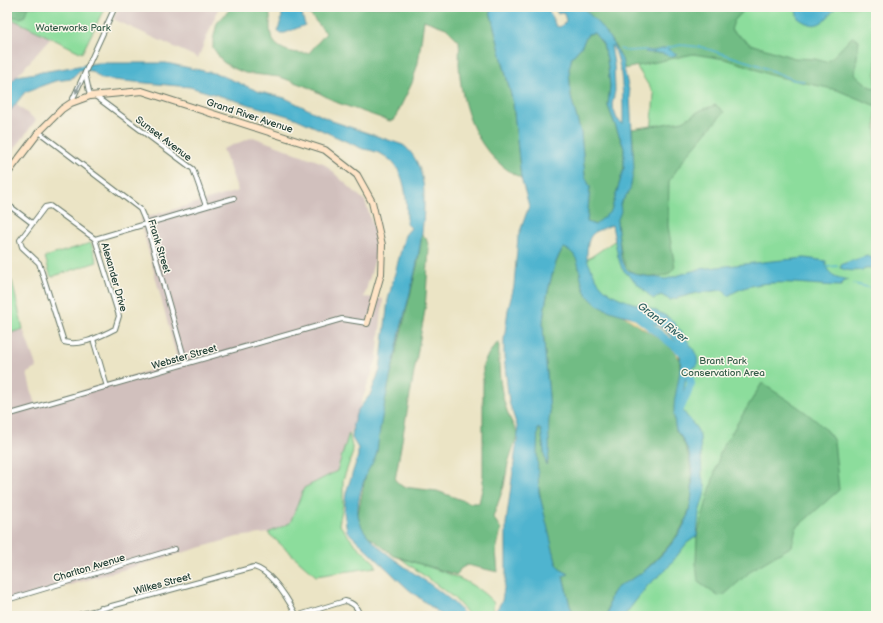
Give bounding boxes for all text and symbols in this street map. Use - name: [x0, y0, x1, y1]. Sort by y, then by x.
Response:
- park label: Waterworks Park: [35, 22, 111, 34]
- one-way arrow: [75, 82, 81, 94]
- street label: Grand River Avenue: [205, 96, 295, 136]
- street label: Sunset Avenue: [133, 114, 194, 164]
- street label: Frank Street: [145, 218, 173, 275]
- street label: Alexander Drive: [98, 241, 130, 313]
- water label: Grand River: [635, 299, 691, 346]
- street label: Webster Street: [150, 342, 218, 372]
- park label: Brant Park Conservation Area: [681, 355, 765, 379]
- street label: Charlton Avenue: [52, 551, 127, 585]
- street label: Wilkes Street: [132, 571, 192, 597]

